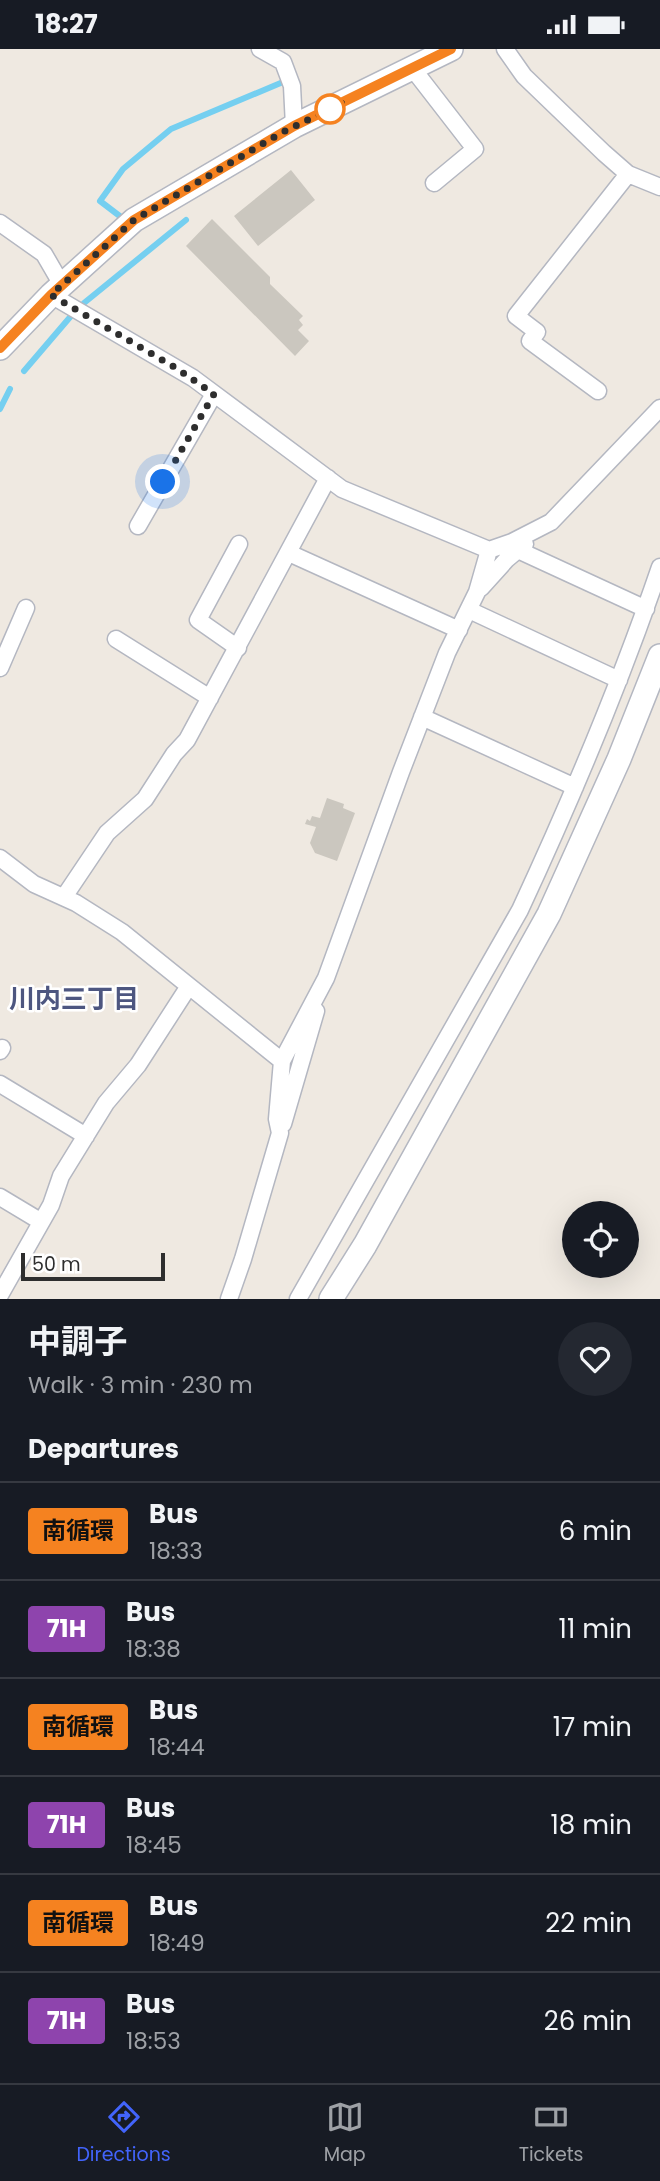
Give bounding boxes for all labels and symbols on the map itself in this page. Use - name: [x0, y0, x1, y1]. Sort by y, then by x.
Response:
- unlabelled marker: [315, 94, 345, 124]
- your location: [145, 464, 180, 499]
- district label: 川内三丁目: [9, 981, 139, 1017]
- scale bar: [21, 1250, 164, 1282]

